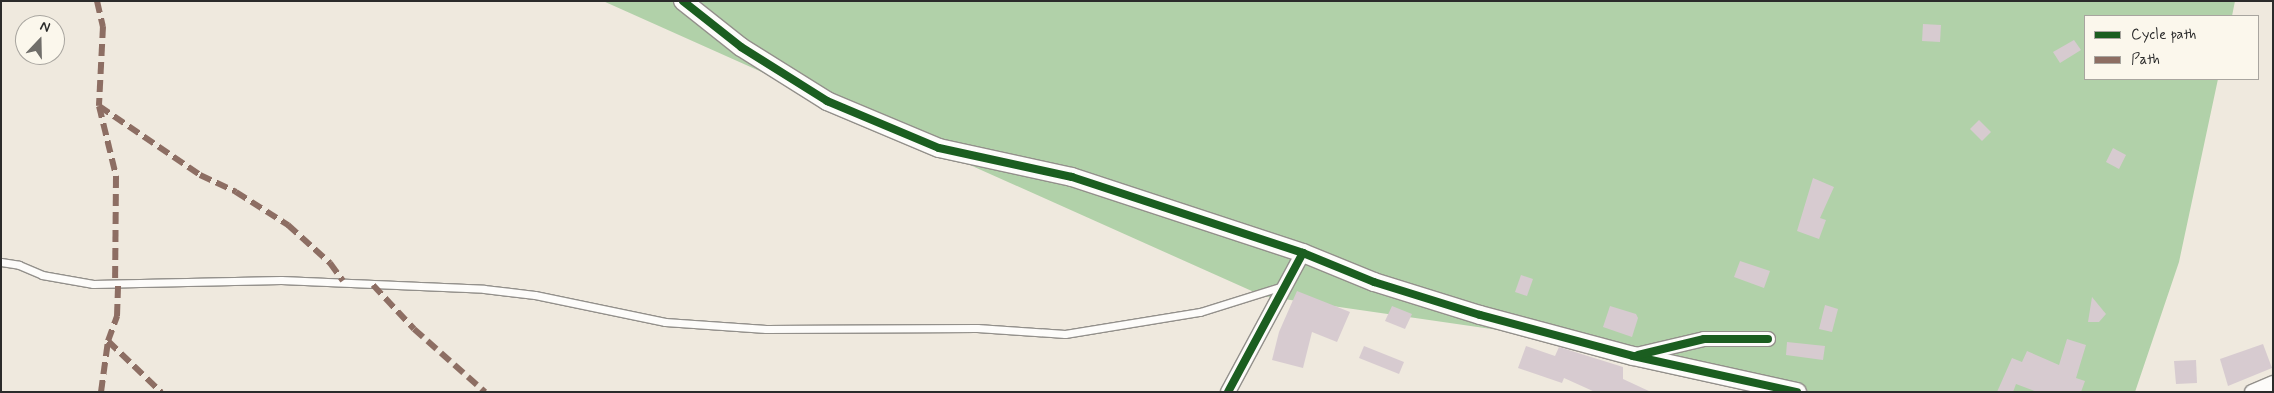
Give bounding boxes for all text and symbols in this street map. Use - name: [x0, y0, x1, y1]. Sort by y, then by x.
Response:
- north arrow: [15, 15, 65, 65]
- legend: [2084, 15, 2259, 80]
- text: N: [37, 17, 53, 37]
- text: Cycle path: [2131, 25, 2196, 45]
- text: Path: [2131, 50, 2160, 70]

